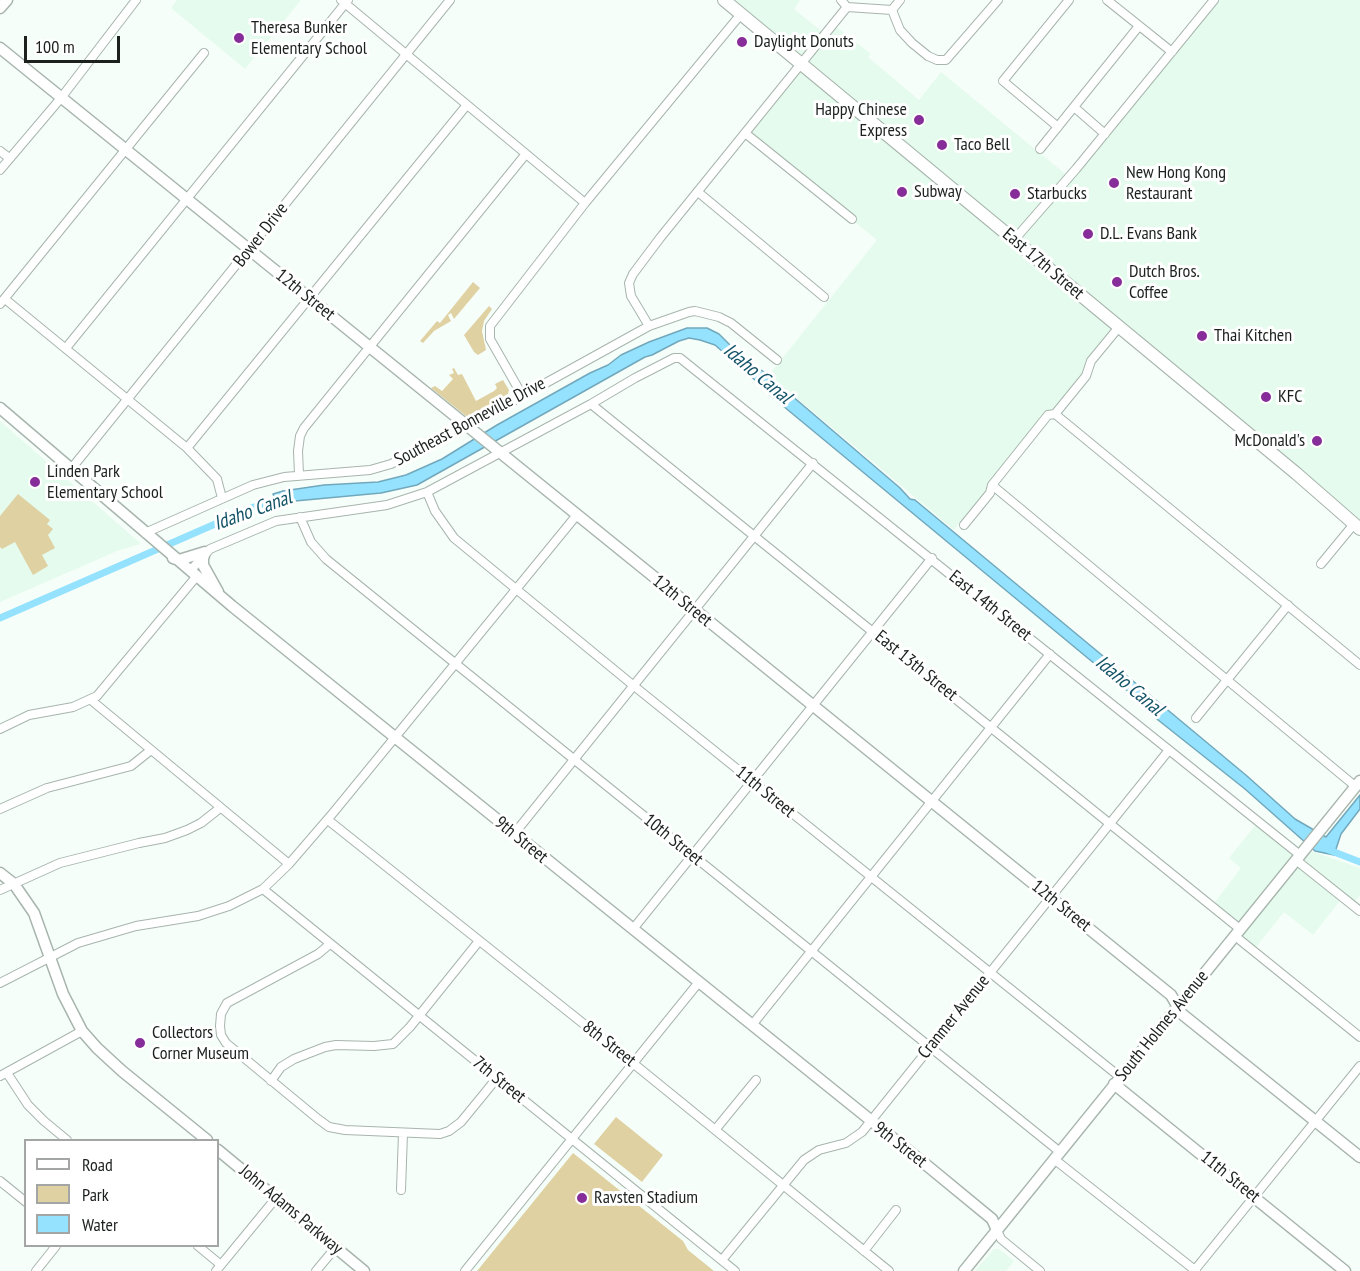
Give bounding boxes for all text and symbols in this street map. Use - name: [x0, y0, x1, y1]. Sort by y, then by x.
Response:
- place label: Theresa Bunker Elementary School: [251, 17, 367, 60]
- scale bar: [27, 24, 123, 62]
- marker: Theresa Bunker Elementary School: [232, 31, 246, 45]
- place label: Daylight Donuts: [754, 31, 854, 53]
- text: 100 m: [35, 35, 75, 58]
- marker: Daylight Donuts: [735, 35, 749, 49]
- place label: Happy Chinese Express: [815, 99, 907, 142]
- marker: Happy Chinese Express: [912, 113, 926, 127]
- place label: Taco Bell: [954, 134, 1010, 156]
- marker: Taco Bell: [935, 138, 949, 152]
- place label: New Hong Kong Restaurant: [1126, 162, 1226, 204]
- marker: New Hong Kong Restaurant: [1107, 176, 1121, 190]
- place label: Subway: [914, 181, 962, 203]
- place label: Starbucks: [1027, 183, 1087, 205]
- marker: Subway: [895, 185, 909, 199]
- marker: Starbucks: [1008, 187, 1022, 201]
- street label: Bower Drive: [229, 199, 293, 271]
- place label: D.L. Evans Bank: [1100, 223, 1197, 245]
- street label: East 17th Street: [998, 224, 1088, 304]
- marker: D.L. Evans Bank: [1081, 227, 1095, 241]
- place label: Dutch Bros. Coffee: [1129, 261, 1200, 304]
- street label: 12th Street: [271, 265, 339, 325]
- marker: Dutch Bros. Coffee: [1110, 275, 1124, 289]
- place label: Thai Kitchen: [1214, 325, 1292, 347]
- marker: Thai Kitchen: [1195, 329, 1209, 343]
- water label: Idaho Canal: [718, 339, 796, 409]
- street label: Southeast Bonneville Drive: [391, 373, 549, 471]
- place label: KFC: [1278, 386, 1303, 408]
- marker: KFC: [1259, 390, 1273, 404]
- place label: McDonald's: [1234, 430, 1305, 452]
- marker: McDonald's: [1310, 434, 1324, 448]
- place label: Linden Park Elementary School: [47, 461, 163, 504]
- marker: Linden Park Elementary School: [28, 475, 42, 489]
- water label: Idaho Canal: [211, 486, 295, 536]
- street label: East 14th Street: [944, 566, 1036, 646]
- street label: 12th Street: [648, 571, 716, 631]
- street label: East 13th Street: [870, 626, 962, 706]
- water label: Idaho Canal: [1090, 651, 1168, 721]
- street label: 11th Street: [731, 762, 799, 822]
- street label: 10th Street: [639, 810, 707, 870]
- street label: 9th Street: [490, 812, 552, 868]
- street label: 12th Street: [1027, 876, 1095, 936]
- street label: South Holmes Avenue: [1111, 966, 1213, 1086]
- street label: Cranmer Avenue: [914, 971, 994, 1063]
- street label: 8th Street: [578, 1016, 640, 1072]
- place label: Collectors Corner Museum: [152, 1022, 249, 1064]
- marker: Collectors Corner Museum: [133, 1036, 147, 1050]
- street label: 7th Street: [468, 1052, 530, 1108]
- street label: 9th Street: [869, 1117, 931, 1173]
- legend: [24, 1139, 219, 1247]
- street label: 11th Street: [1196, 1147, 1264, 1207]
- text: Road: [82, 1153, 113, 1176]
- street label: John Adams Parkway: [235, 1161, 347, 1259]
- text: Park: [82, 1183, 109, 1206]
- place label: Ravsten Stadium: [594, 1187, 698, 1209]
- marker: Ravsten Stadium: [575, 1191, 589, 1205]
- text: Water: [82, 1213, 118, 1236]

